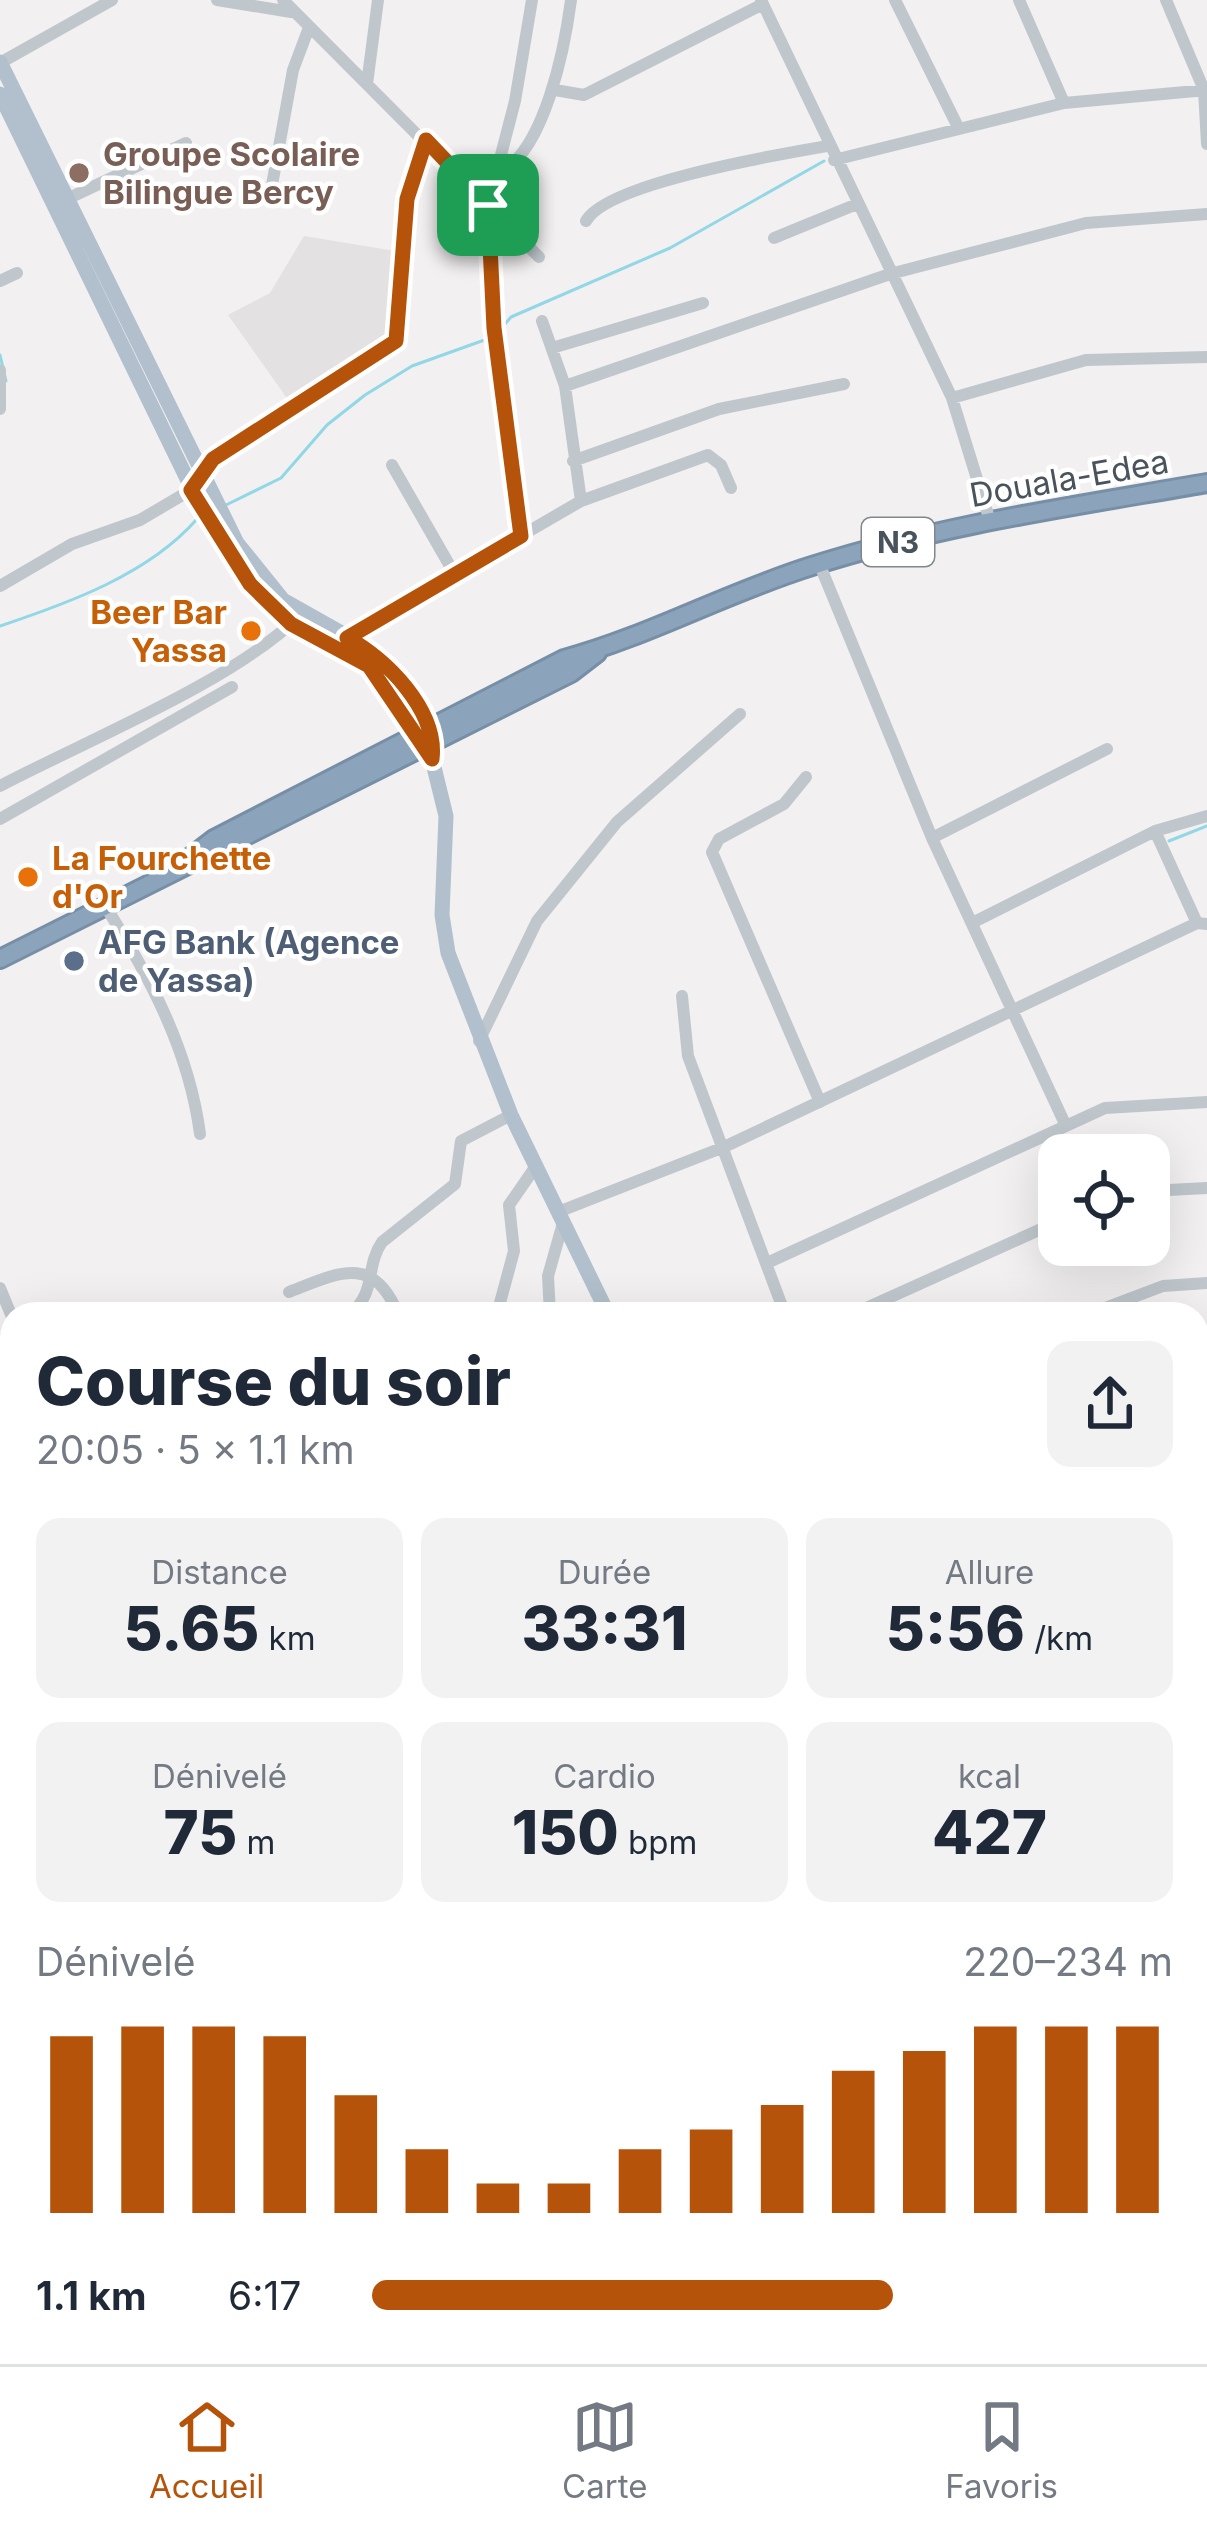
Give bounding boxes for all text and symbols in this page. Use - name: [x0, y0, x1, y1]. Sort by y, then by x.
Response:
- place label: Groupe Scolaire Bilingue Bercy: [103, 134, 360, 212]
- pin: [437, 154, 539, 256]
- marker: Groupe Scolaire Bilingue Bercy: [66, 160, 92, 186]
- icon: arrive: [455, 172, 521, 238]
- street label: Douala-Edea: [966, 441, 1172, 515]
- road number: N3: [862, 518, 934, 566]
- place label: Beer Bar Yassa: [90, 592, 227, 670]
- marker: Beer Bar Yassa: [238, 618, 264, 644]
- place label: La Fourchette d'Or: [52, 838, 271, 916]
- marker: La Fourchette d'Or: [15, 864, 41, 890]
- place label: AFG Bank (Agence de Yassa): [98, 922, 400, 1000]
- marker: AFG Bank (Agence de Yassa): [61, 948, 87, 974]
- map controls: [1038, 1134, 1170, 1266]
- button: locate: [1038, 1134, 1170, 1266]
- text: Course du soir: [36, 1341, 511, 1421]
- button: share: [1047, 1341, 1173, 1467]
- text: 20:05 · 5 × 1.1 km: [36, 1426, 355, 1473]
- text: Distance: [151, 1552, 288, 1592]
- text: Durée: [558, 1552, 651, 1592]
- text: Allure: [945, 1552, 1034, 1592]
- text: 5.65: [123, 1592, 259, 1664]
- text: 33:31: [522, 1592, 687, 1664]
- text: 5:56: [886, 1592, 1025, 1664]
- text: km: [259, 1618, 316, 1658]
- text: /km: [1025, 1618, 1093, 1658]
- text: Dénivelé: [152, 1756, 287, 1796]
- text: Cardio: [553, 1756, 656, 1796]
- text: kcal: [958, 1756, 1021, 1796]
- text: 75: [163, 1796, 237, 1868]
- text: 150: [512, 1796, 619, 1868]
- text: 427: [932, 1796, 1047, 1868]
- text: m: [237, 1822, 276, 1862]
- text: bpm: [619, 1822, 697, 1862]
- text: Dénivelé: [36, 1938, 195, 1985]
- text: 220–234 m: [963, 1938, 1173, 1985]
- text: 1.1 km: [36, 2272, 147, 2319]
- text: 6:17: [228, 2272, 301, 2319]
- tab: Accueil: [149, 2394, 264, 2506]
- tab: Carte: [562, 2394, 647, 2506]
- tab: Favoris: [945, 2394, 1058, 2506]

